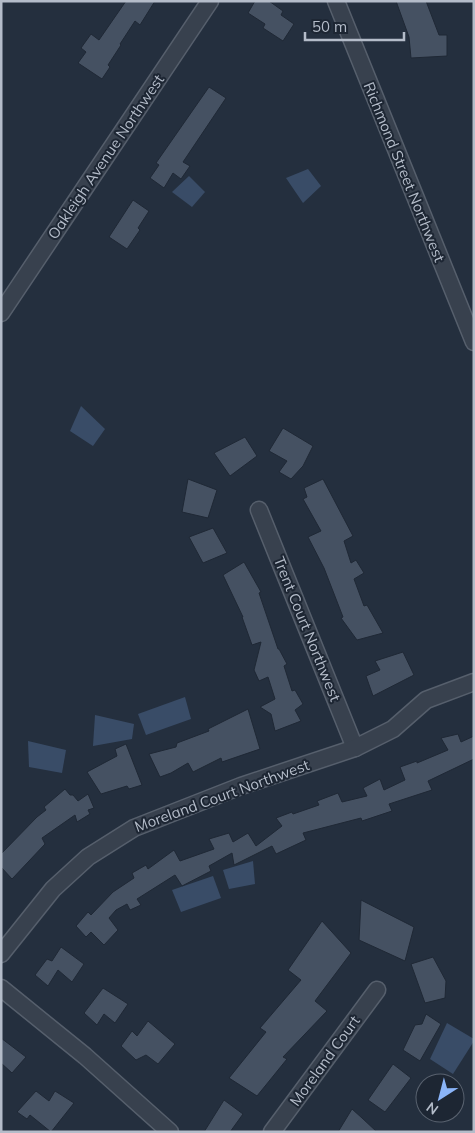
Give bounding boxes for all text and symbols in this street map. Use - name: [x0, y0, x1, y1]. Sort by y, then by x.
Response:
- scale bar: [305, 10, 404, 42]
- text: 50 m: [312, 17, 347, 36]
- street label: Oakleigh Avenue Northwest: [43, 71, 168, 243]
- street label: Richmond Street Northwest: [360, 79, 449, 265]
- street label: Trent Court Northwest: [270, 554, 345, 704]
- street label: Moreland Court Northwest: [132, 755, 312, 836]
- street label: Moreland Court: [285, 1012, 364, 1110]
- north arrow: [415, 1073, 465, 1123]
- text: N: [423, 1098, 442, 1119]

